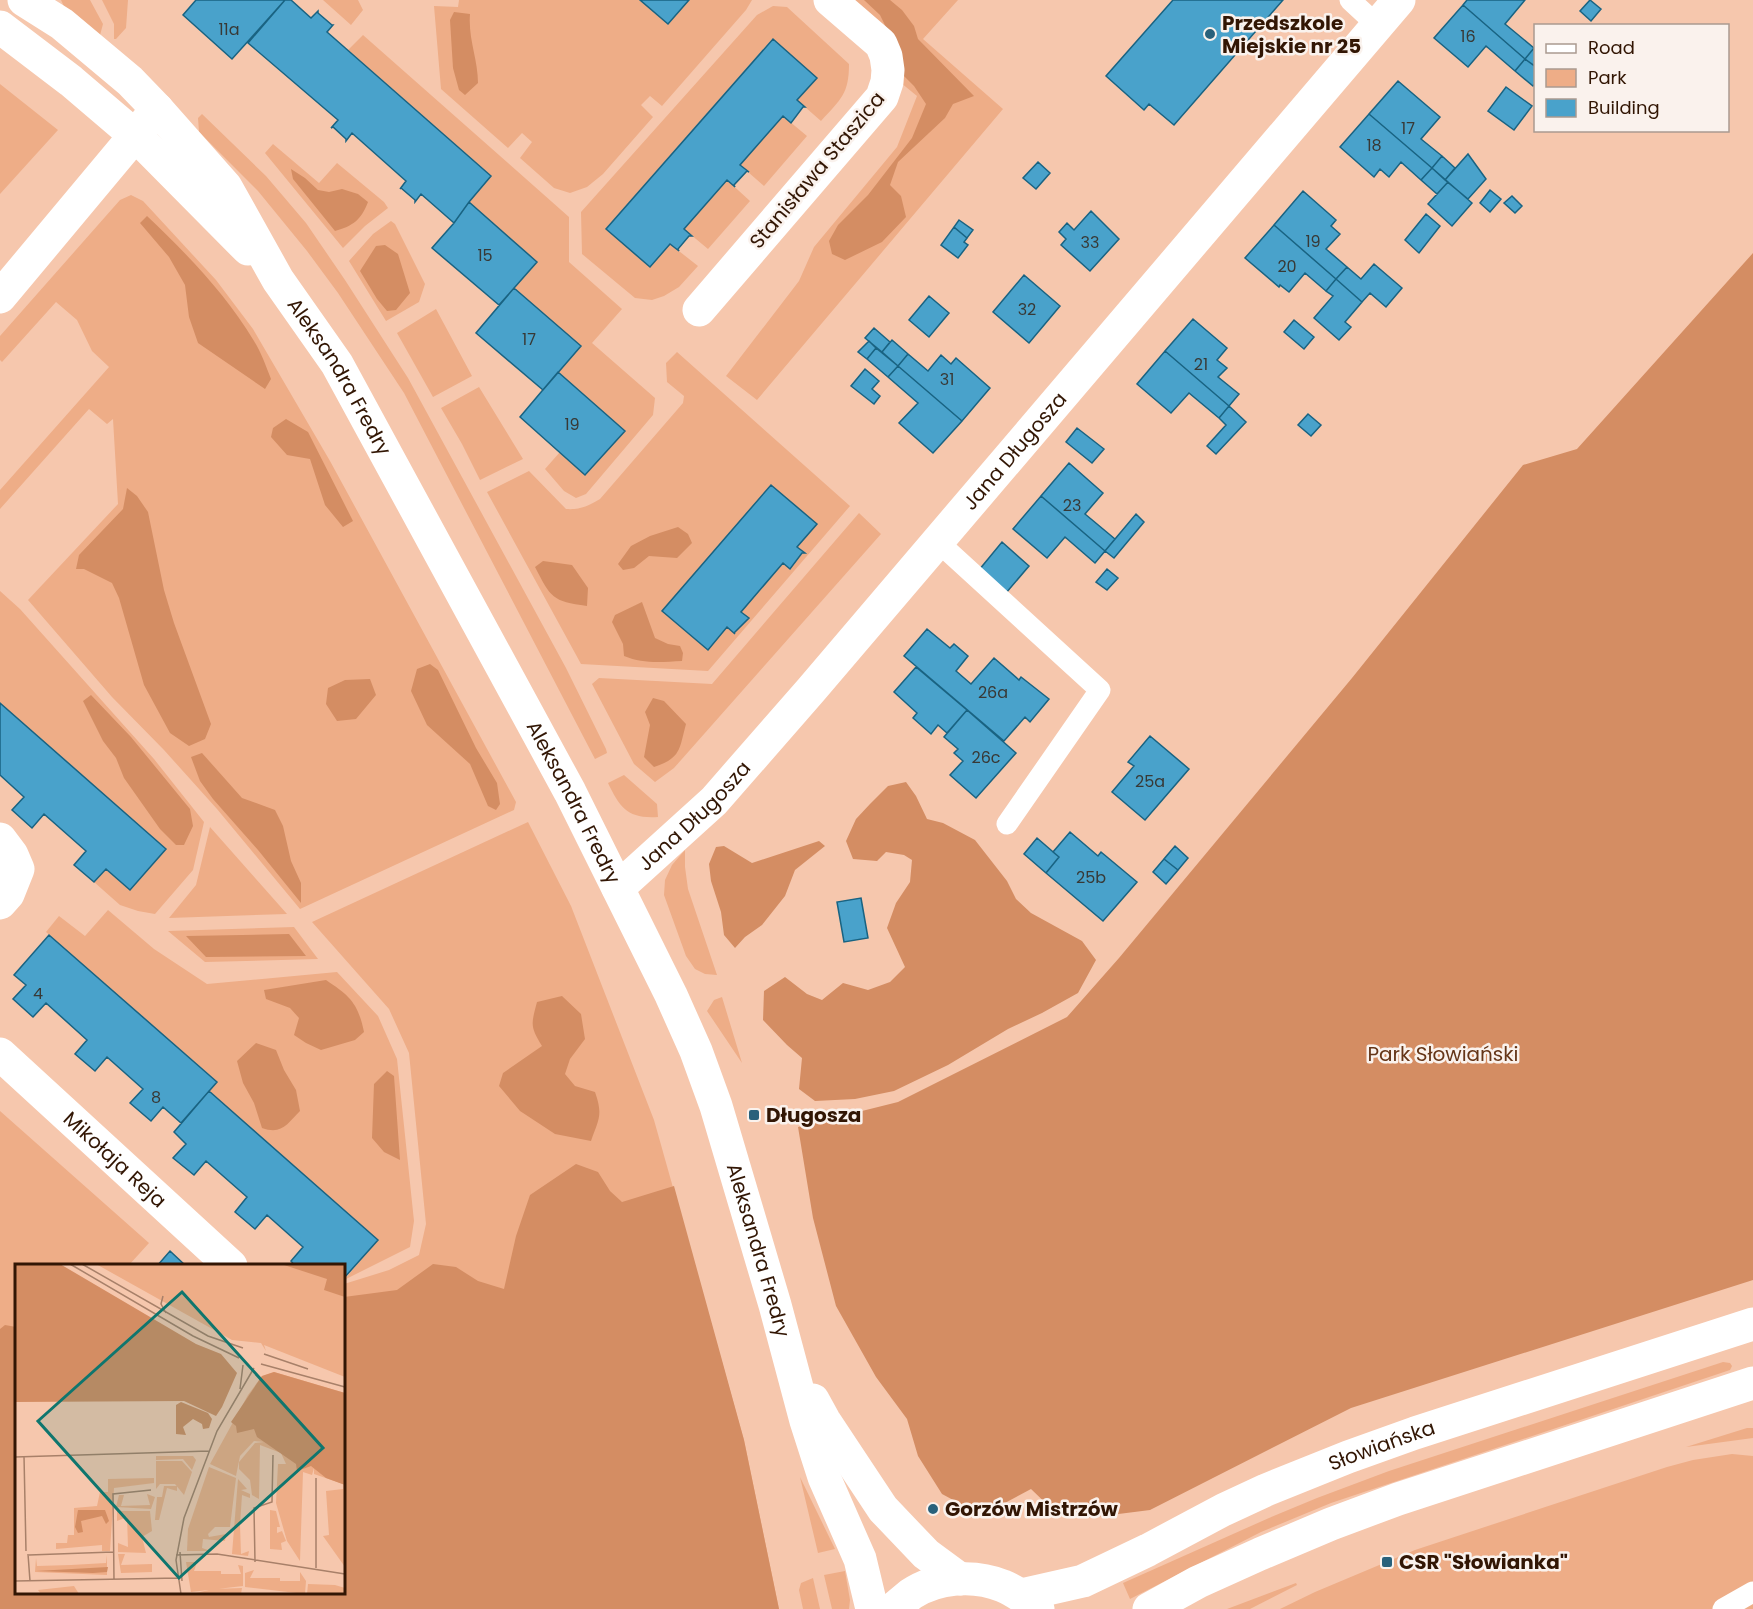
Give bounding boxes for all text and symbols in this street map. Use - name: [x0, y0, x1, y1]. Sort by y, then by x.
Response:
- place label: Przedszkole Miejskie nr 25: [1222, 9, 1361, 60]
- house number: 11a: [218, 18, 240, 41]
- legend: [1534, 24, 1729, 132]
- house number: 16: [1460, 25, 1476, 48]
- marker: Przedszkole Miejskie nr 25: [1203, 27, 1217, 41]
- text: Road: [1588, 35, 1635, 60]
- text: Park: [1588, 65, 1627, 90]
- street label: Stanisława Staszica: [743, 85, 891, 255]
- text: Building: [1588, 95, 1660, 120]
- house number: 17: [1401, 117, 1415, 140]
- house number: 18: [1366, 134, 1382, 157]
- house number: 19: [1305, 230, 1321, 253]
- house number: 33: [1081, 231, 1099, 254]
- house number: 15: [477, 244, 493, 267]
- house number: 20: [1277, 255, 1297, 278]
- street label: Aleksandra Fredry: [281, 292, 398, 460]
- house number: 32: [1018, 298, 1036, 321]
- house number: 17: [522, 328, 536, 351]
- house number: 21: [1194, 353, 1208, 376]
- house number: 31: [940, 368, 954, 391]
- street label: Jana Długosza: [956, 386, 1073, 516]
- house number: 19: [564, 413, 580, 436]
- house number: 23: [1063, 494, 1081, 517]
- house number: 26a: [978, 681, 1008, 704]
- street label: Aleksandra Fredry: [520, 716, 627, 888]
- house number: 26c: [971, 746, 1001, 769]
- street label: Jana Długosza: [632, 755, 757, 877]
- house number: 25a: [1135, 770, 1165, 793]
- house number: 25b: [1076, 866, 1106, 889]
- house number: 4: [33, 982, 43, 1005]
- park label: Park Słowiański: [1367, 1040, 1519, 1068]
- house number: 8: [151, 1086, 161, 1109]
- place label: Długosza: [766, 1101, 861, 1129]
- street label: Mikołaja Reja: [57, 1105, 173, 1214]
- marker: Długosza: [747, 1108, 761, 1122]
- street label: Aleksandra Fredry: [720, 1160, 797, 1340]
- inset map: [15, 1264, 345, 1594]
- street label: Słowiańska: [1324, 1413, 1439, 1478]
- place label: Gorzów Mistrzów: [945, 1495, 1119, 1523]
- marker: Gorzów Mistrzów: [926, 1502, 940, 1516]
- place label: CSR "Słowianka": [1399, 1548, 1568, 1576]
- marker: CSR "Słowianka": [1380, 1555, 1394, 1569]

